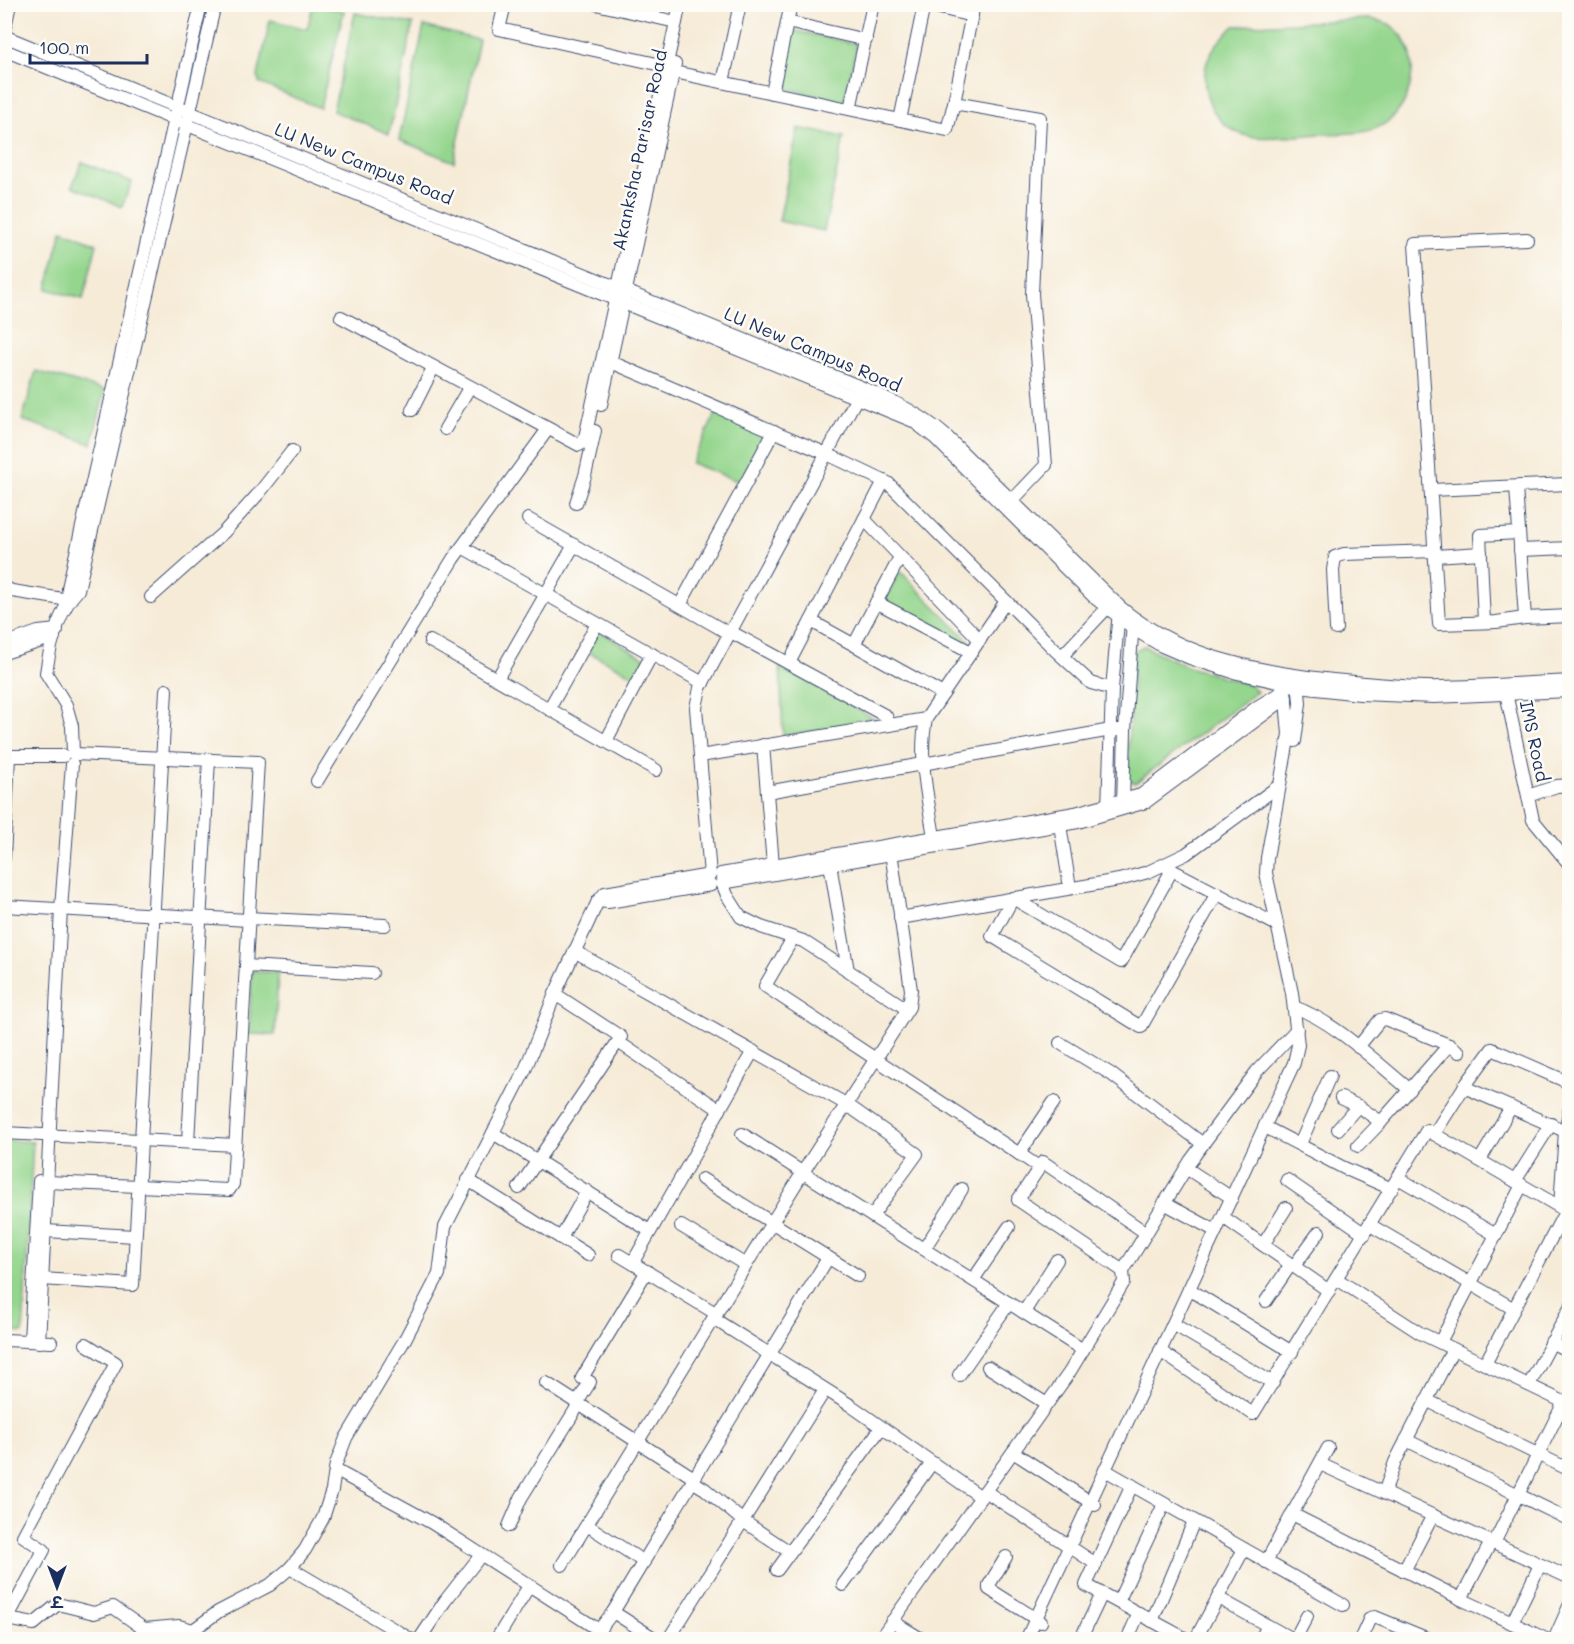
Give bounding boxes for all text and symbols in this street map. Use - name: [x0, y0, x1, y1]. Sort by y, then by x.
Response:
- scale bar: [30, 27, 147, 65]
- text: 100 m: [39, 35, 89, 59]
- street label: Akanksha Parisar Road: [606, 47, 672, 253]
- street label: LU New Campus Road: [271, 116, 457, 210]
- street label: LU New Campus Road: [721, 301, 905, 397]
- street label: IMS Road: [1515, 698, 1555, 784]
- north arrow: [27, 1557, 87, 1617]
- text: उ: [50, 1592, 64, 1613]

